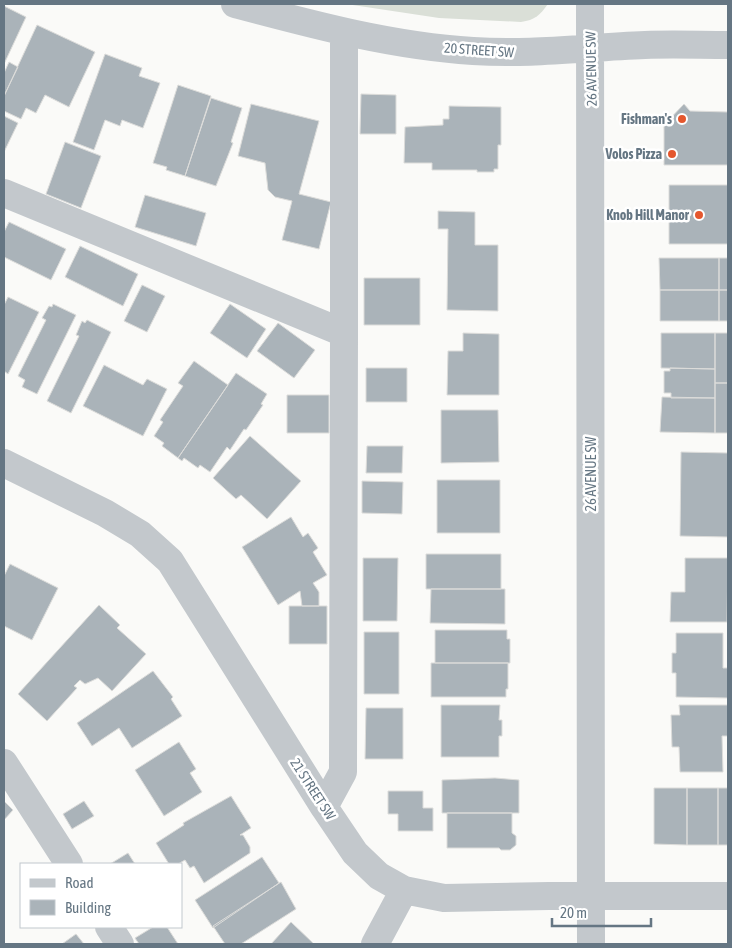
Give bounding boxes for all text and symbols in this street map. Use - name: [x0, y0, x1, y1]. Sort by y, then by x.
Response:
- street label: 26 AVENUE SW: [582, 31, 600, 107]
- street label: 20 STREET SW: [443, 40, 515, 60]
- place label: Fishman's: [621, 111, 672, 127]
- marker: Fishman's: [676, 113, 688, 125]
- place label: Volos Pizza: [604, 146, 662, 162]
- marker: Volos Pizza: [666, 148, 678, 160]
- place label: Knob Hill Manor: [606, 207, 690, 223]
- marker: Knob Hill Manor: [693, 209, 705, 221]
- street label: 26 AVENUE SW: [583, 436, 599, 511]
- street label: 21 STREET SW: [287, 755, 339, 823]
- legend: [20, 863, 182, 928]
- text: Road: [65, 874, 94, 891]
- scale bar: [552, 896, 651, 928]
- text: Building: [65, 899, 111, 916]
- text: 20 m: [560, 904, 587, 921]

